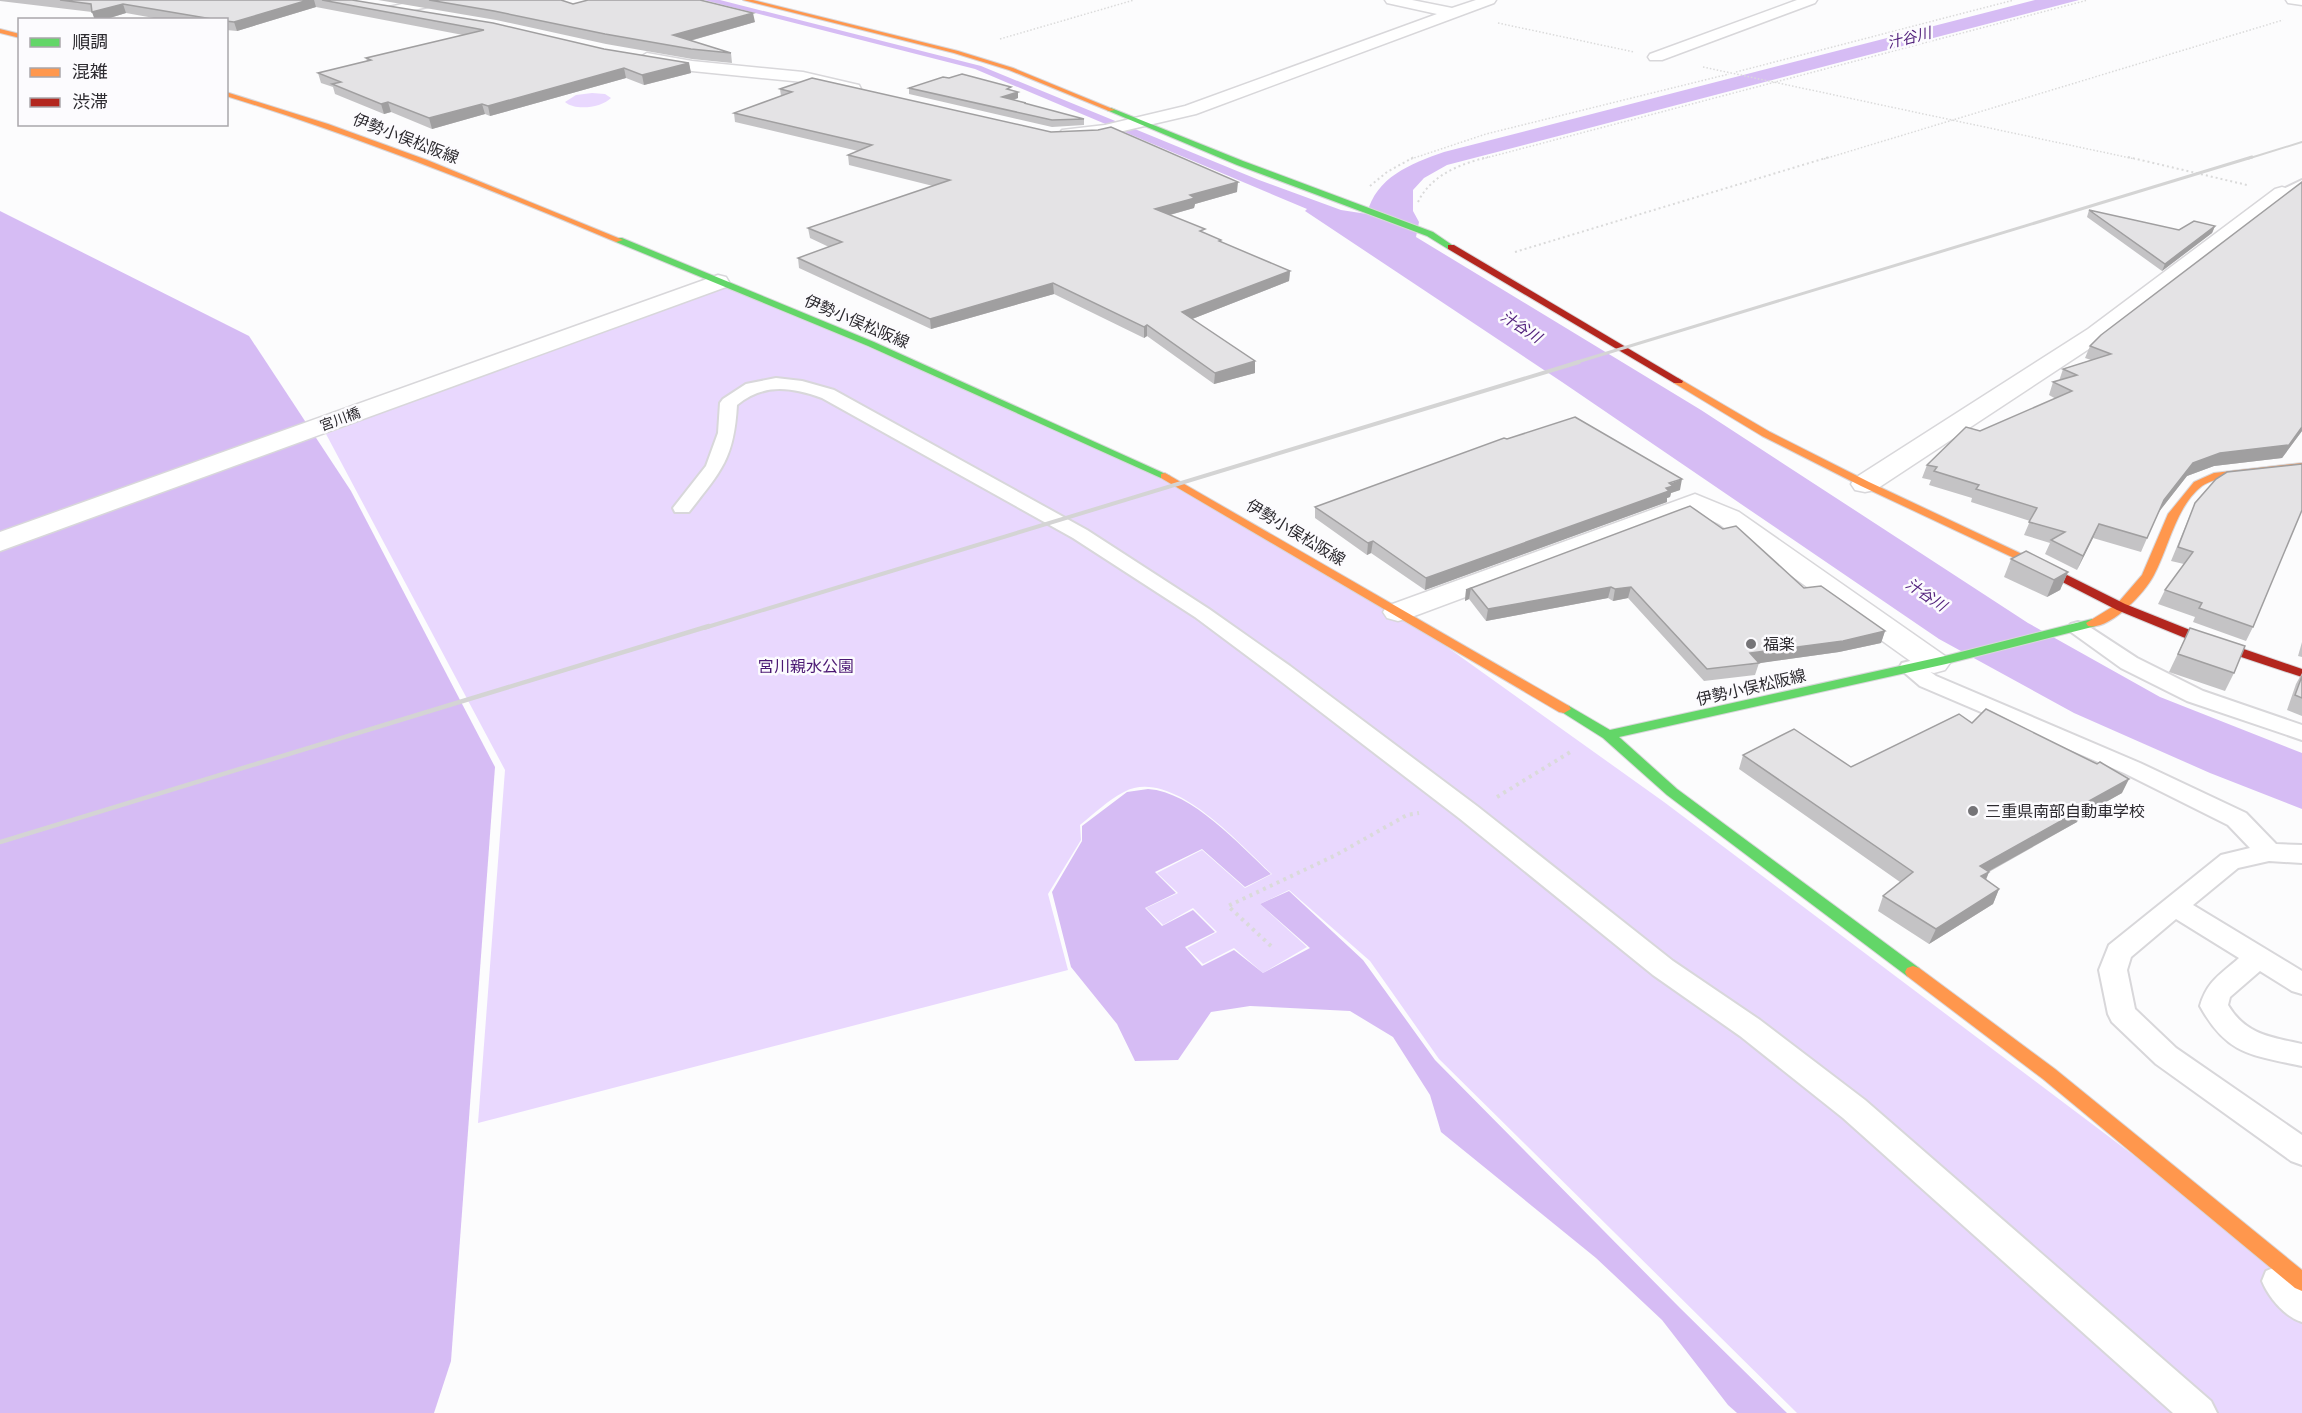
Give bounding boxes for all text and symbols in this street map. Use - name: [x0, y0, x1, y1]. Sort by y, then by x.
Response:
- legend: [18, 18, 228, 126]
- water label: 汁谷川: [1885, 23, 1935, 51]
- text: 順調: [72, 32, 108, 52]
- text: 混雑: [72, 62, 108, 82]
- text: 渋滞: [72, 92, 108, 112]
- street label: 伊勢小俣松阪線: [350, 110, 461, 166]
- street label: 伊勢小俣松阪線: [802, 292, 912, 351]
- water label: 汁谷川: [1498, 307, 1546, 347]
- street label: 宮川橋: [318, 404, 362, 434]
- street label: 伊勢小俣松阪線: [1243, 496, 1348, 569]
- water label: 汁谷川: [1903, 575, 1951, 615]
- place label: 福楽: [1763, 636, 1795, 653]
- marker: 福楽: [1744, 637, 1758, 651]
- park label: 宮川親水公園: [758, 658, 854, 675]
- street label: 伊勢小俣松阪線: [1695, 667, 1808, 708]
- place label: 三重県南部自動車学校: [1985, 803, 2145, 820]
- marker: 三重県南部自動車学校: [1966, 804, 1980, 818]

